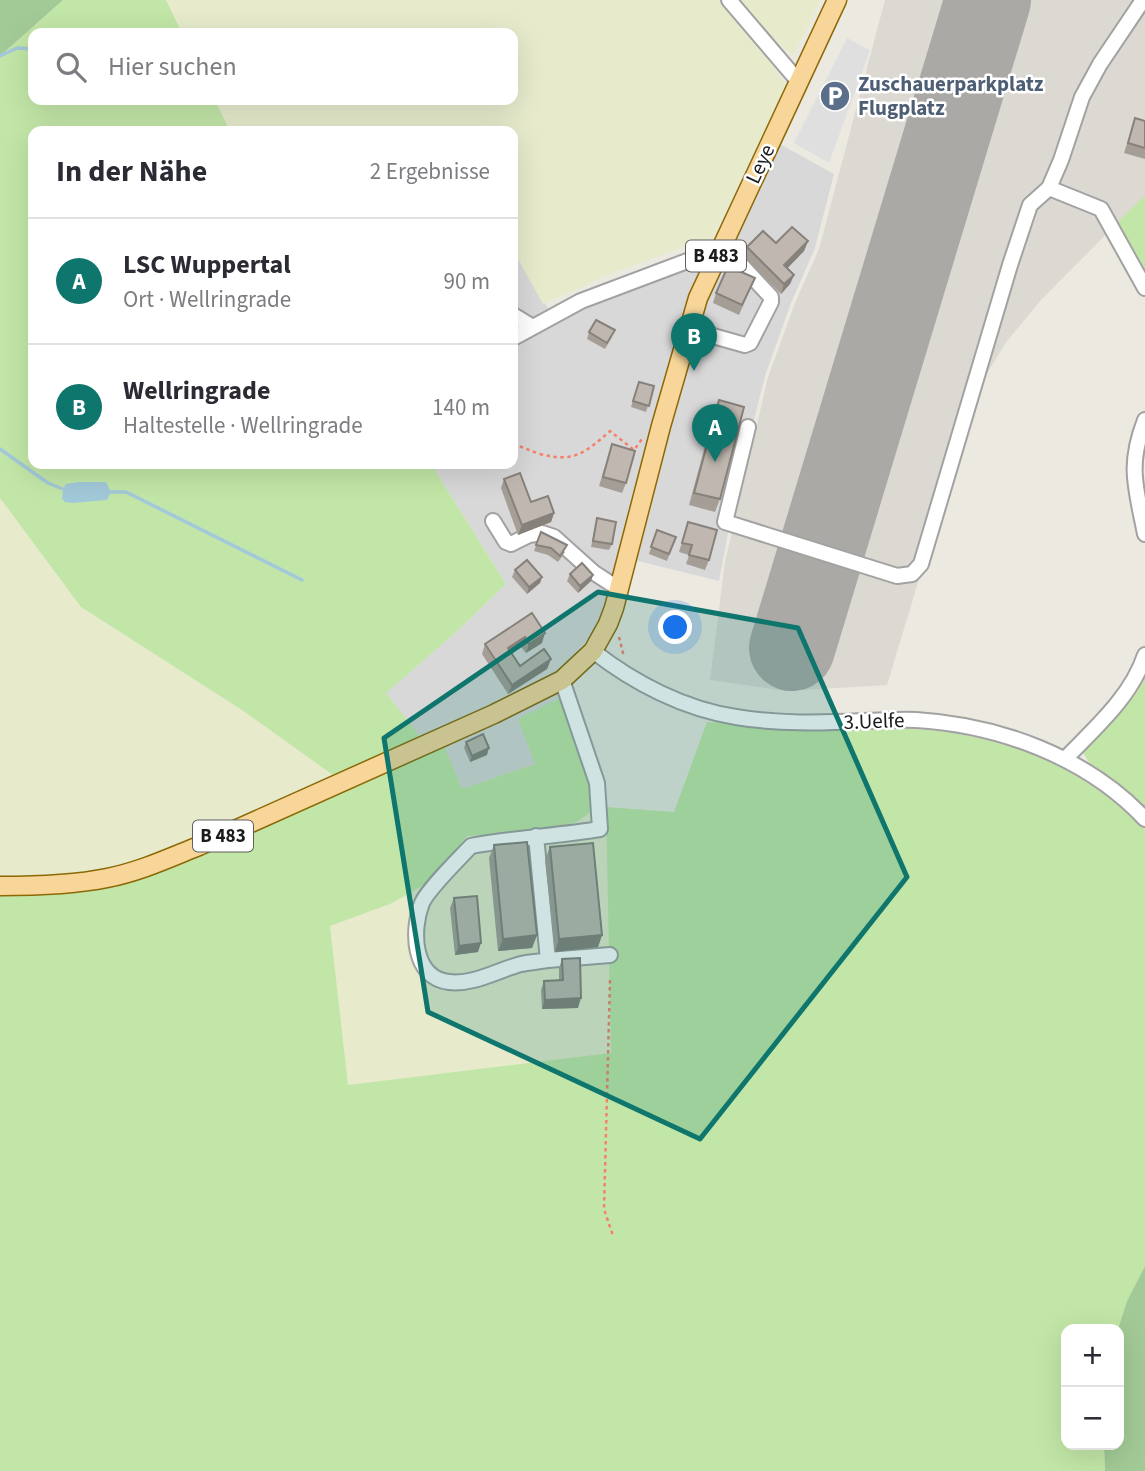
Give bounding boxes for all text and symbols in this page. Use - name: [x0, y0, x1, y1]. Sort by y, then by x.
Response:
- search box: [28, 28, 518, 105]
- icon: search: [52, 48, 90, 86]
- text: Hier suchen: [108, 48, 237, 85]
- place label: Zuschauerparkplatz Flugplatz: [858, 69, 1044, 123]
- parking icon: Zuschauerparkplatz Flugplatz: [818, 79, 852, 113]
- street label: Leye: [738, 139, 782, 189]
- text: In der Nähe: [56, 150, 207, 193]
- text: 2 Ergebnisse: [370, 155, 490, 188]
- road number: B 483: [686, 240, 746, 272]
- text: LSC Wuppertal: [123, 246, 291, 283]
- text: A: [72, 265, 86, 298]
- text: 90 m: [443, 265, 490, 298]
- text: Ort · Wellringrade: [123, 283, 291, 316]
- pin: B: [671, 313, 717, 371]
- text: Wellringrade: [123, 372, 270, 409]
- text: B: [72, 391, 86, 424]
- text: 140 m: [432, 391, 490, 424]
- pin: A: [692, 404, 738, 462]
- text: Haltestelle · Wellringrade: [123, 409, 363, 442]
- your location: [658, 610, 692, 644]
- street label: 3.Uelfe: [843, 705, 905, 737]
- road number: B 483: [193, 820, 253, 852]
- map controls: [1061, 1324, 1124, 1450]
- button: +: [1061, 1324, 1124, 1387]
- button: −: [1061, 1387, 1124, 1450]

